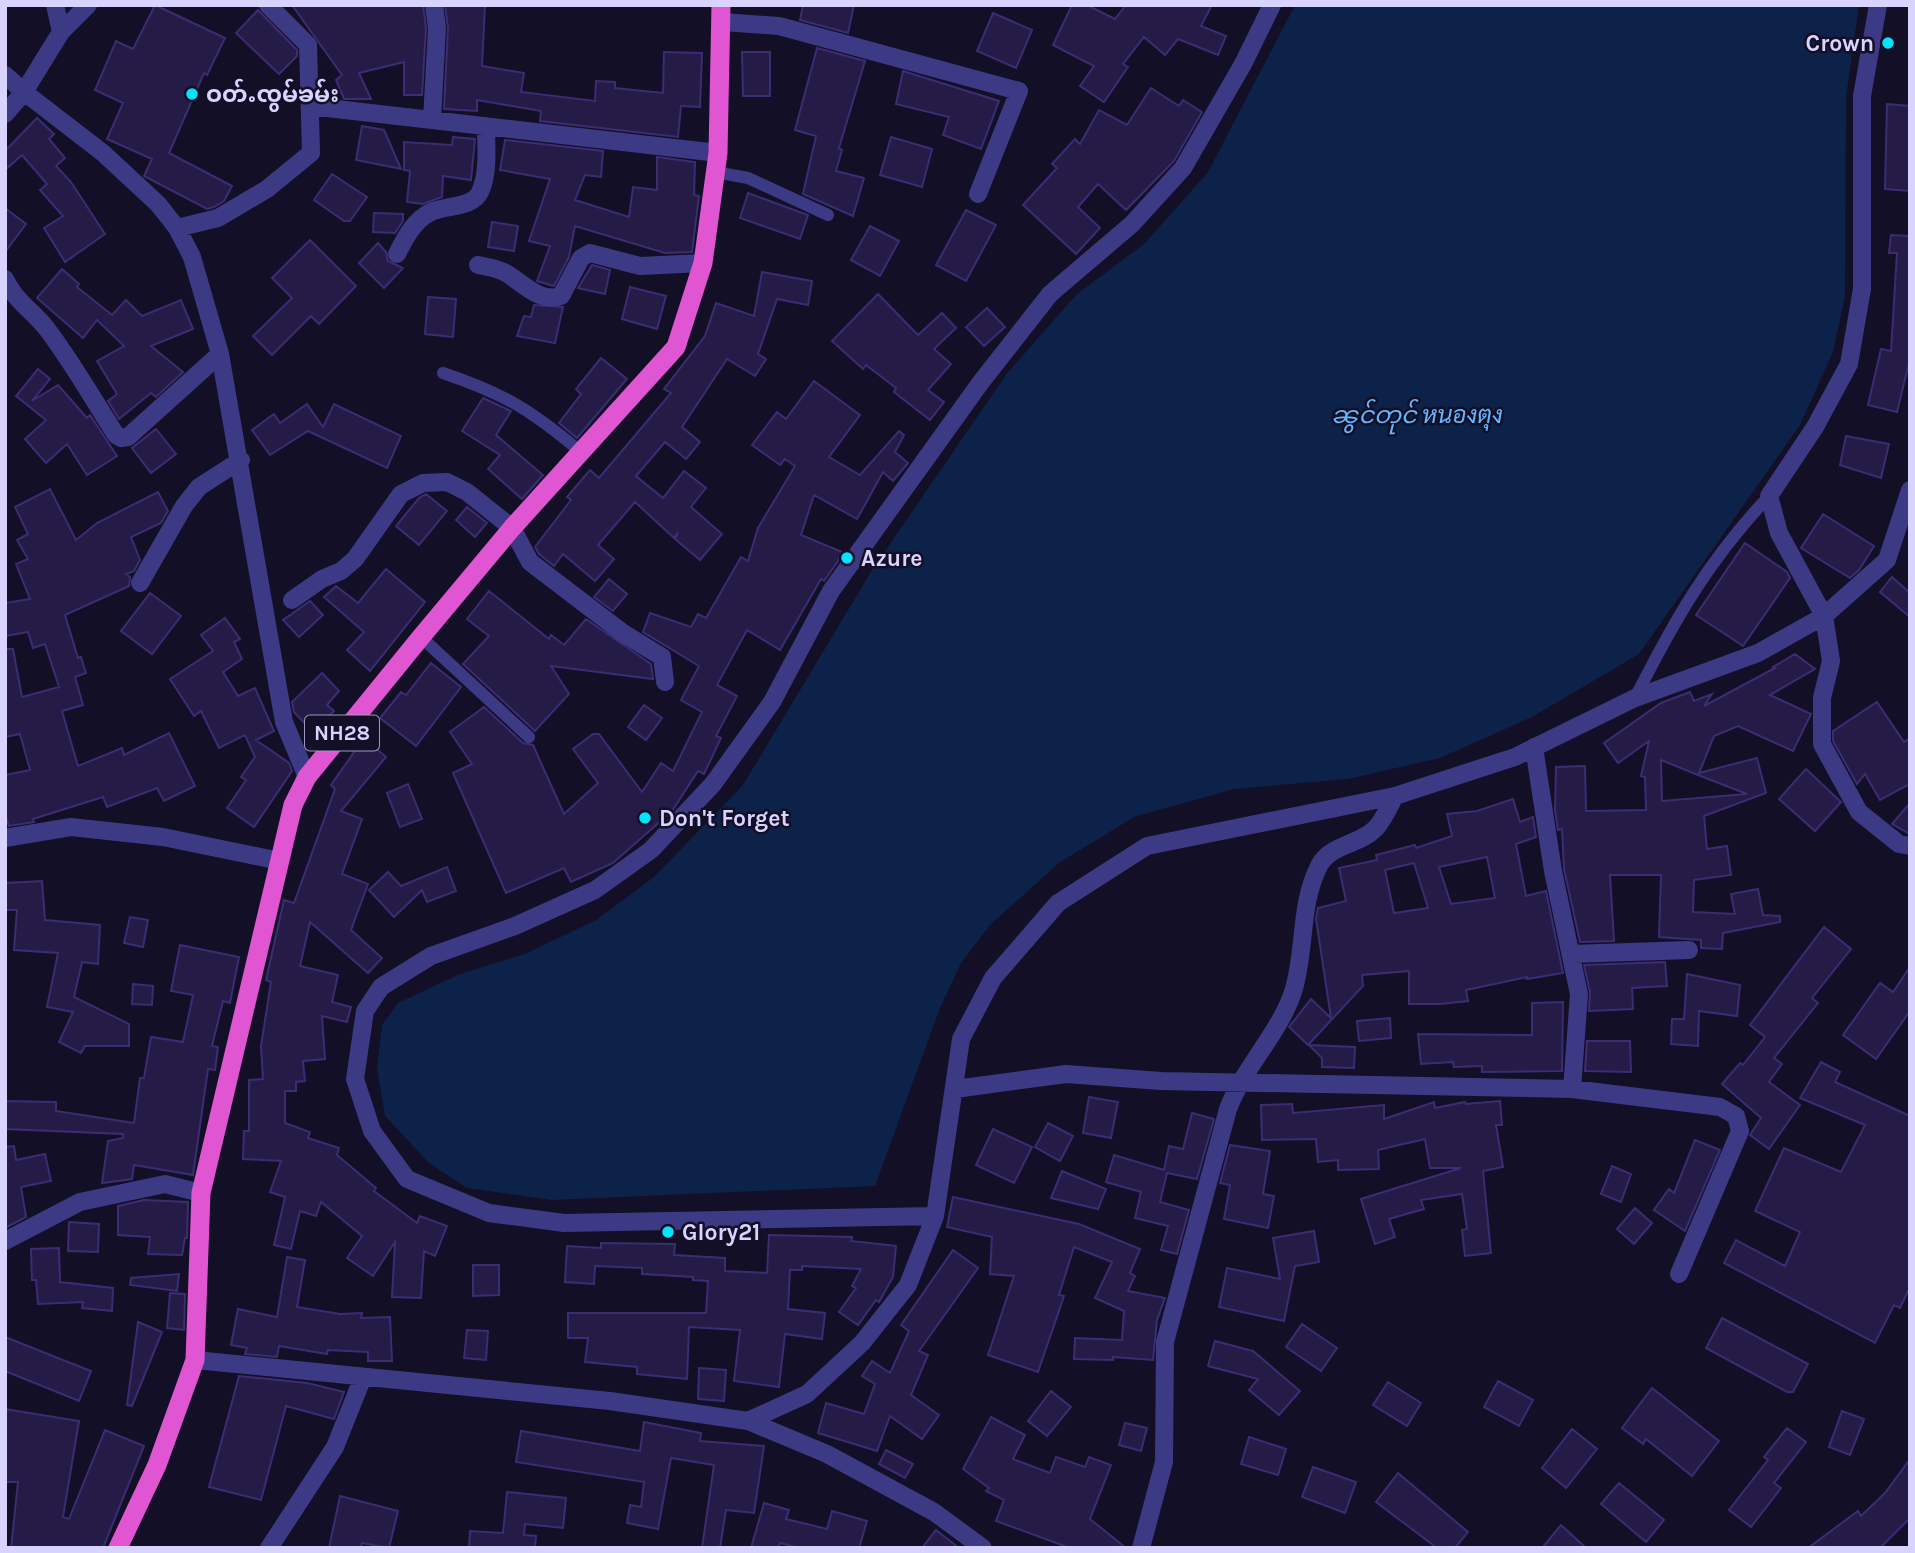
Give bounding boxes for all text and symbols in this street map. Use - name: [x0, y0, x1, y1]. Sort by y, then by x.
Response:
- place label: Crown: [1806, 30, 1874, 57]
- marker: Crown: [1880, 35, 1896, 51]
- place label: ဝတ်ႉၸွမ်ၶမ်း: [206, 78, 339, 112]
- marker: ဝတ်ႉၸွမ်ၶမ်း: [184, 86, 200, 102]
- water label: ၼွင်တုင် หนองตุง: [1331, 398, 1503, 435]
- place label: Azure: [861, 545, 922, 572]
- marker: Azure: [839, 550, 855, 566]
- road number: NH28: [305, 716, 379, 750]
- place label: Don't Forget: [659, 805, 790, 832]
- marker: Don't Forget: [637, 810, 653, 826]
- place label: Glory21: [682, 1219, 760, 1246]
- marker: Glory21: [660, 1224, 676, 1240]

